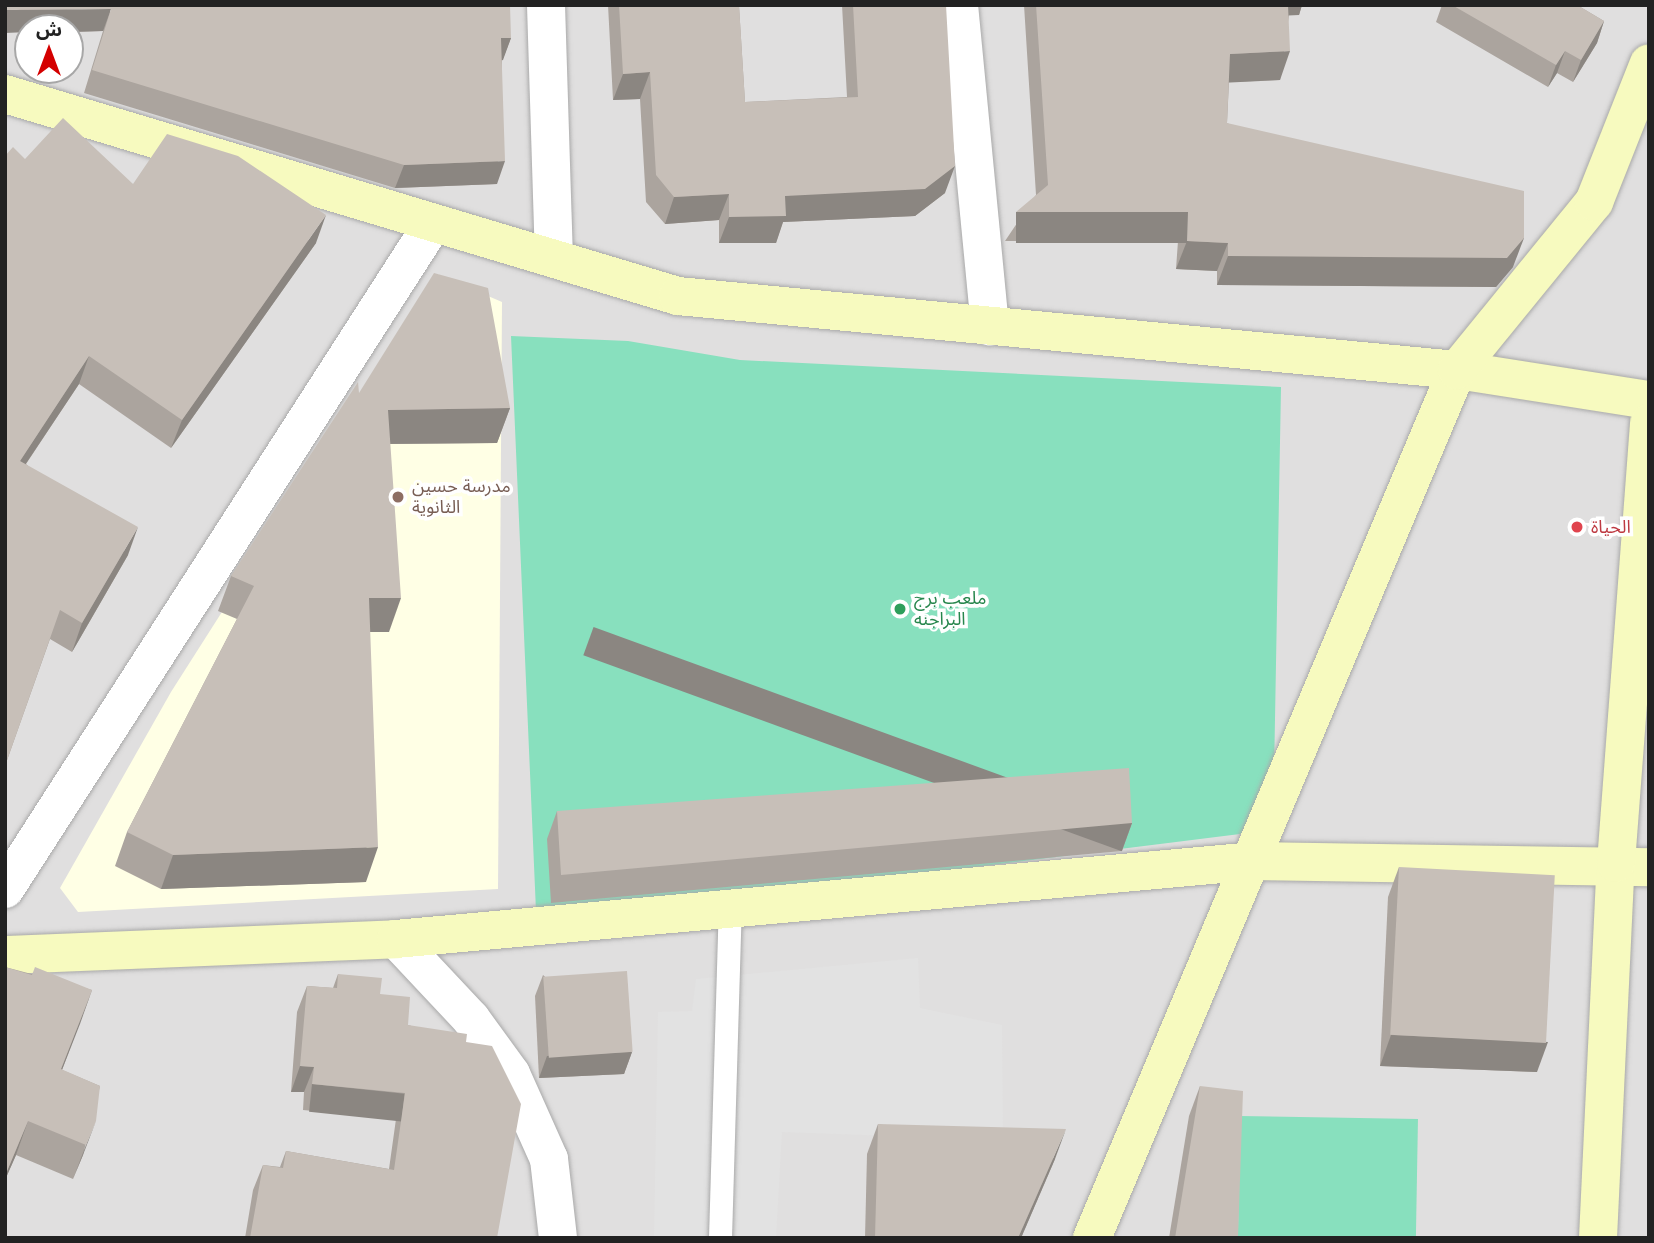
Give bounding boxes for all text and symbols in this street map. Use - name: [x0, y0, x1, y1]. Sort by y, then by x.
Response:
- north arrow: [14, 14, 84, 84]
- text: ش: [36, 19, 62, 40]
- place label: مدرسة حسين الثانوية: [412, 476, 511, 518]
- marker: مدرسة حسين الثانوية: [390, 489, 406, 505]
- place label: الحياة: [1591, 516, 1631, 538]
- marker: الحياة: [1569, 519, 1585, 535]
- place label: ملعب برج البراجنه: [914, 588, 986, 630]
- marker: ملعب برج البراجنه: [892, 601, 908, 617]

